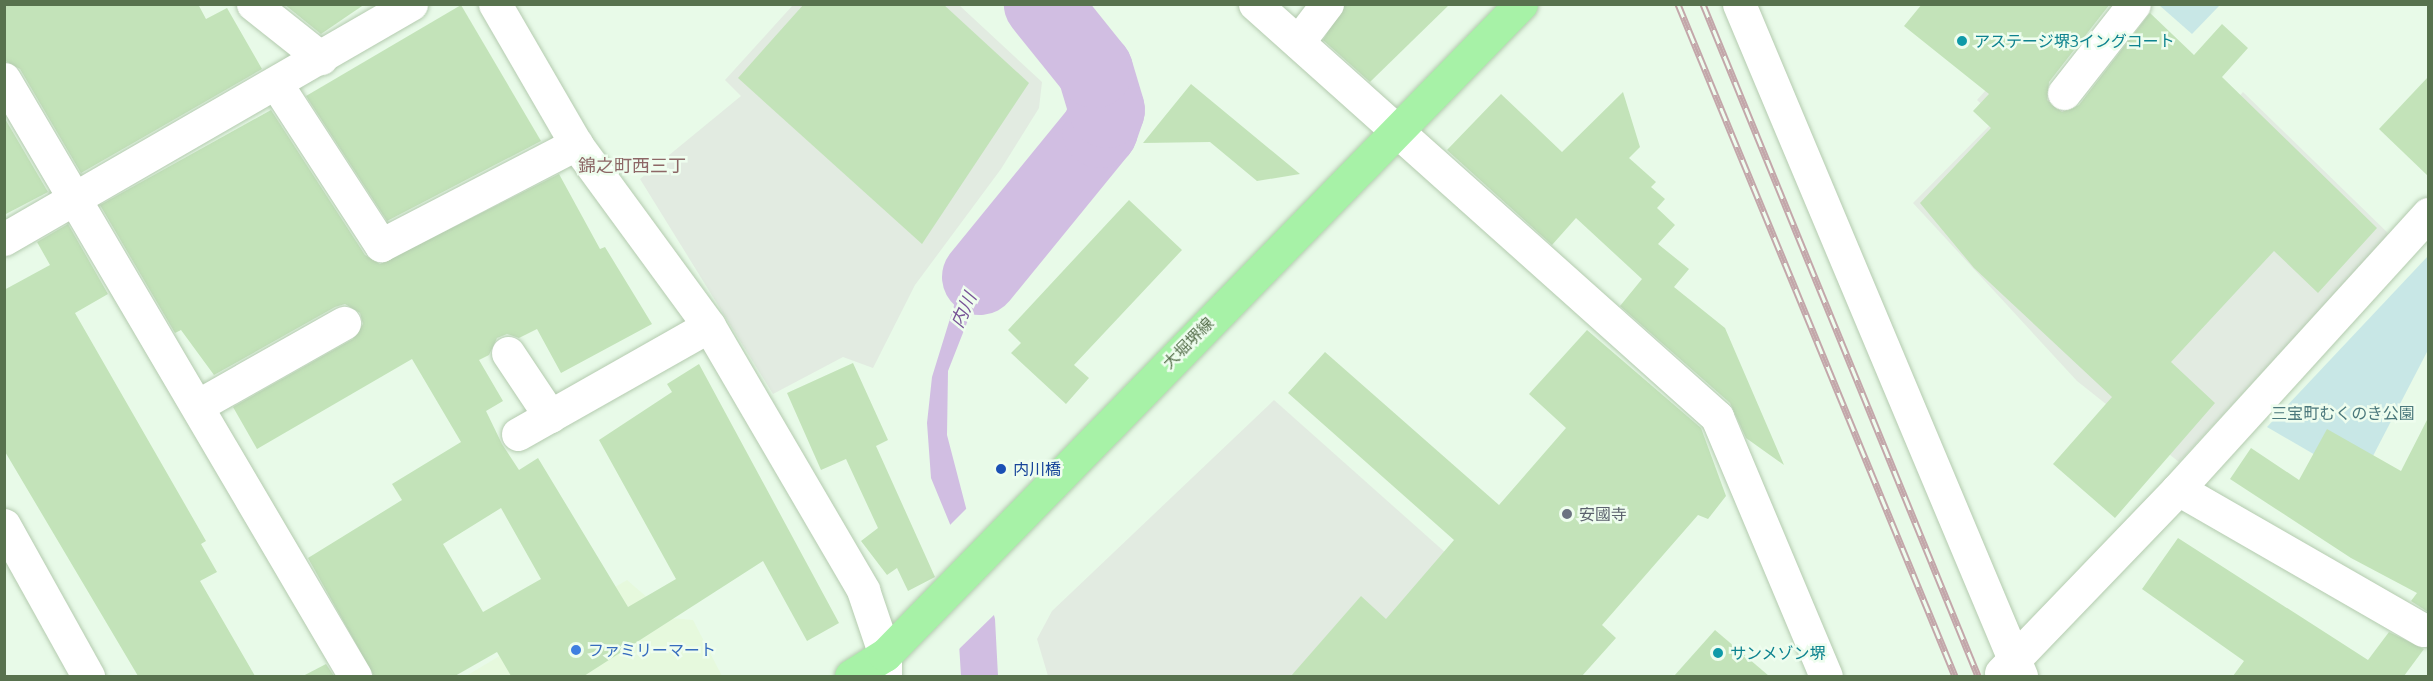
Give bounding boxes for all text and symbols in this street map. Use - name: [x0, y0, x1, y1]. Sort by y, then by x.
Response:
- place label: アステージ堺3イングコート: [1974, 31, 2175, 51]
- marker: アステージ堺3イングコート: [1955, 34, 1969, 48]
- district label: 錦之町西三丁: [578, 154, 686, 176]
- water label: 内川: [946, 289, 980, 331]
- street label: 大堀堺線: [1159, 314, 1217, 372]
- park label: 三宝町むくのき公園: [2271, 403, 2415, 423]
- place label: 内川橋: [1013, 459, 1061, 479]
- marker: 内川橋: [994, 462, 1008, 476]
- place label: 安國寺: [1579, 504, 1627, 524]
- marker: 安國寺: [1560, 507, 1574, 521]
- place label: ファミリーマート: [588, 640, 716, 660]
- marker: ファミリーマート: [569, 643, 583, 657]
- place label: サンメゾン堺: [1730, 643, 1826, 663]
- marker: サンメゾン堺: [1711, 646, 1725, 660]

